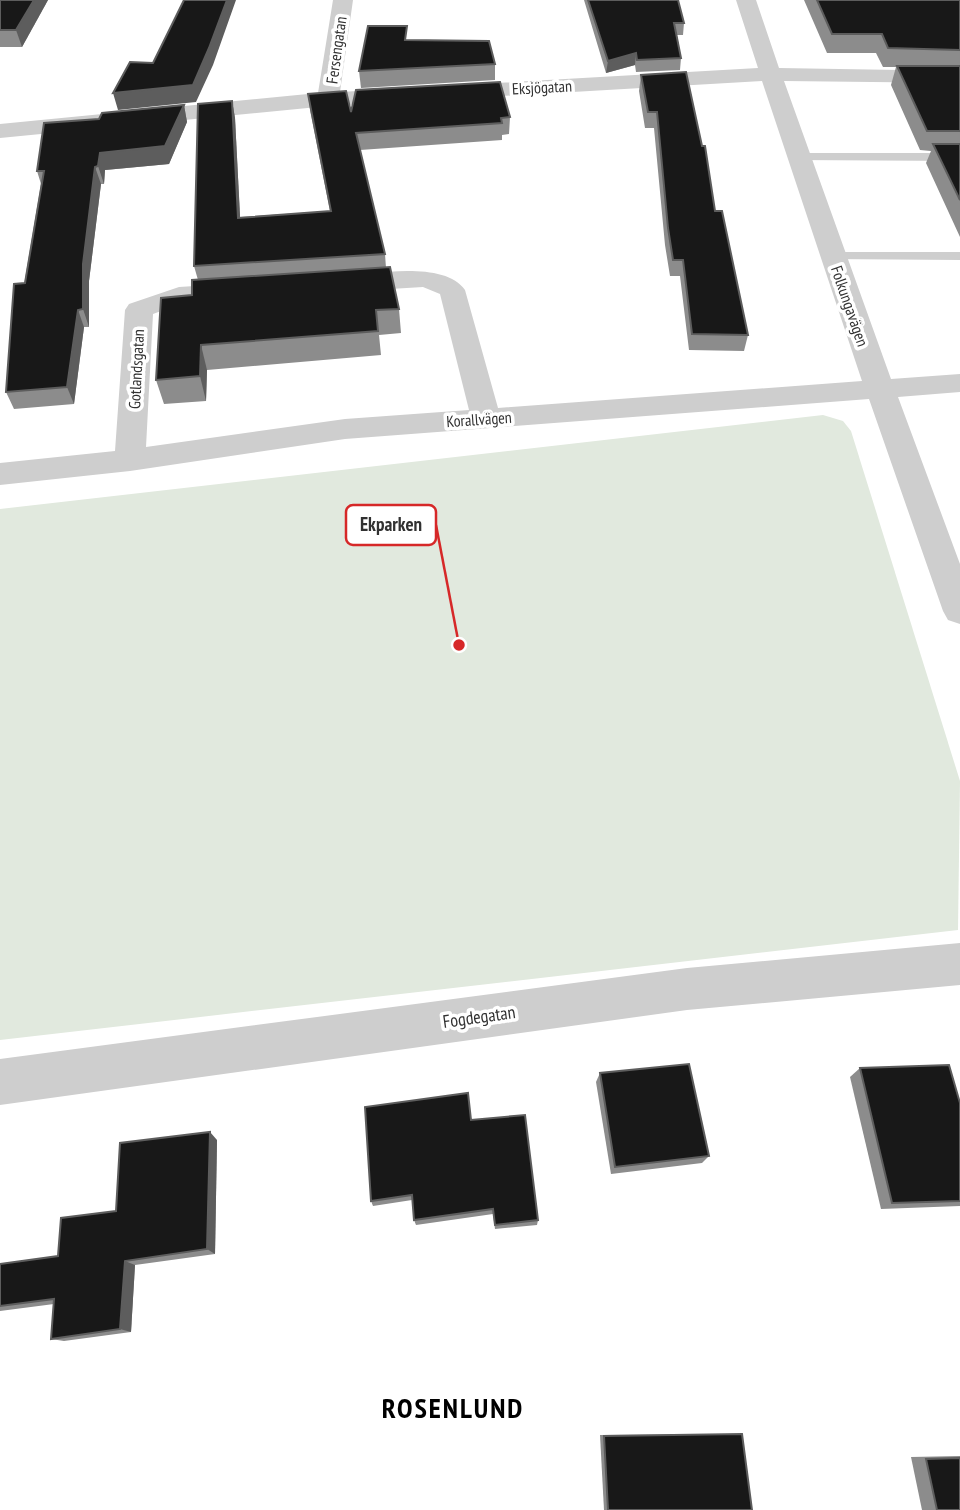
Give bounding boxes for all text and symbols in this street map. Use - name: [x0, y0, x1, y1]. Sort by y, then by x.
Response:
- street label: Fersengatan: [321, 15, 351, 85]
- street label: Eksjögatan: [512, 75, 572, 99]
- street label: Folkungavägen: [827, 263, 873, 349]
- street label: Gotlandsgatan: [124, 329, 148, 409]
- street label: Korallvägen: [446, 407, 512, 431]
- callout: Ekparken: [346, 505, 436, 545]
- text: Ekparken: [360, 512, 422, 536]
- street label: Fogdegatan: [441, 1000, 517, 1033]
- district label: ROSENLUND: [382, 1389, 524, 1426]

